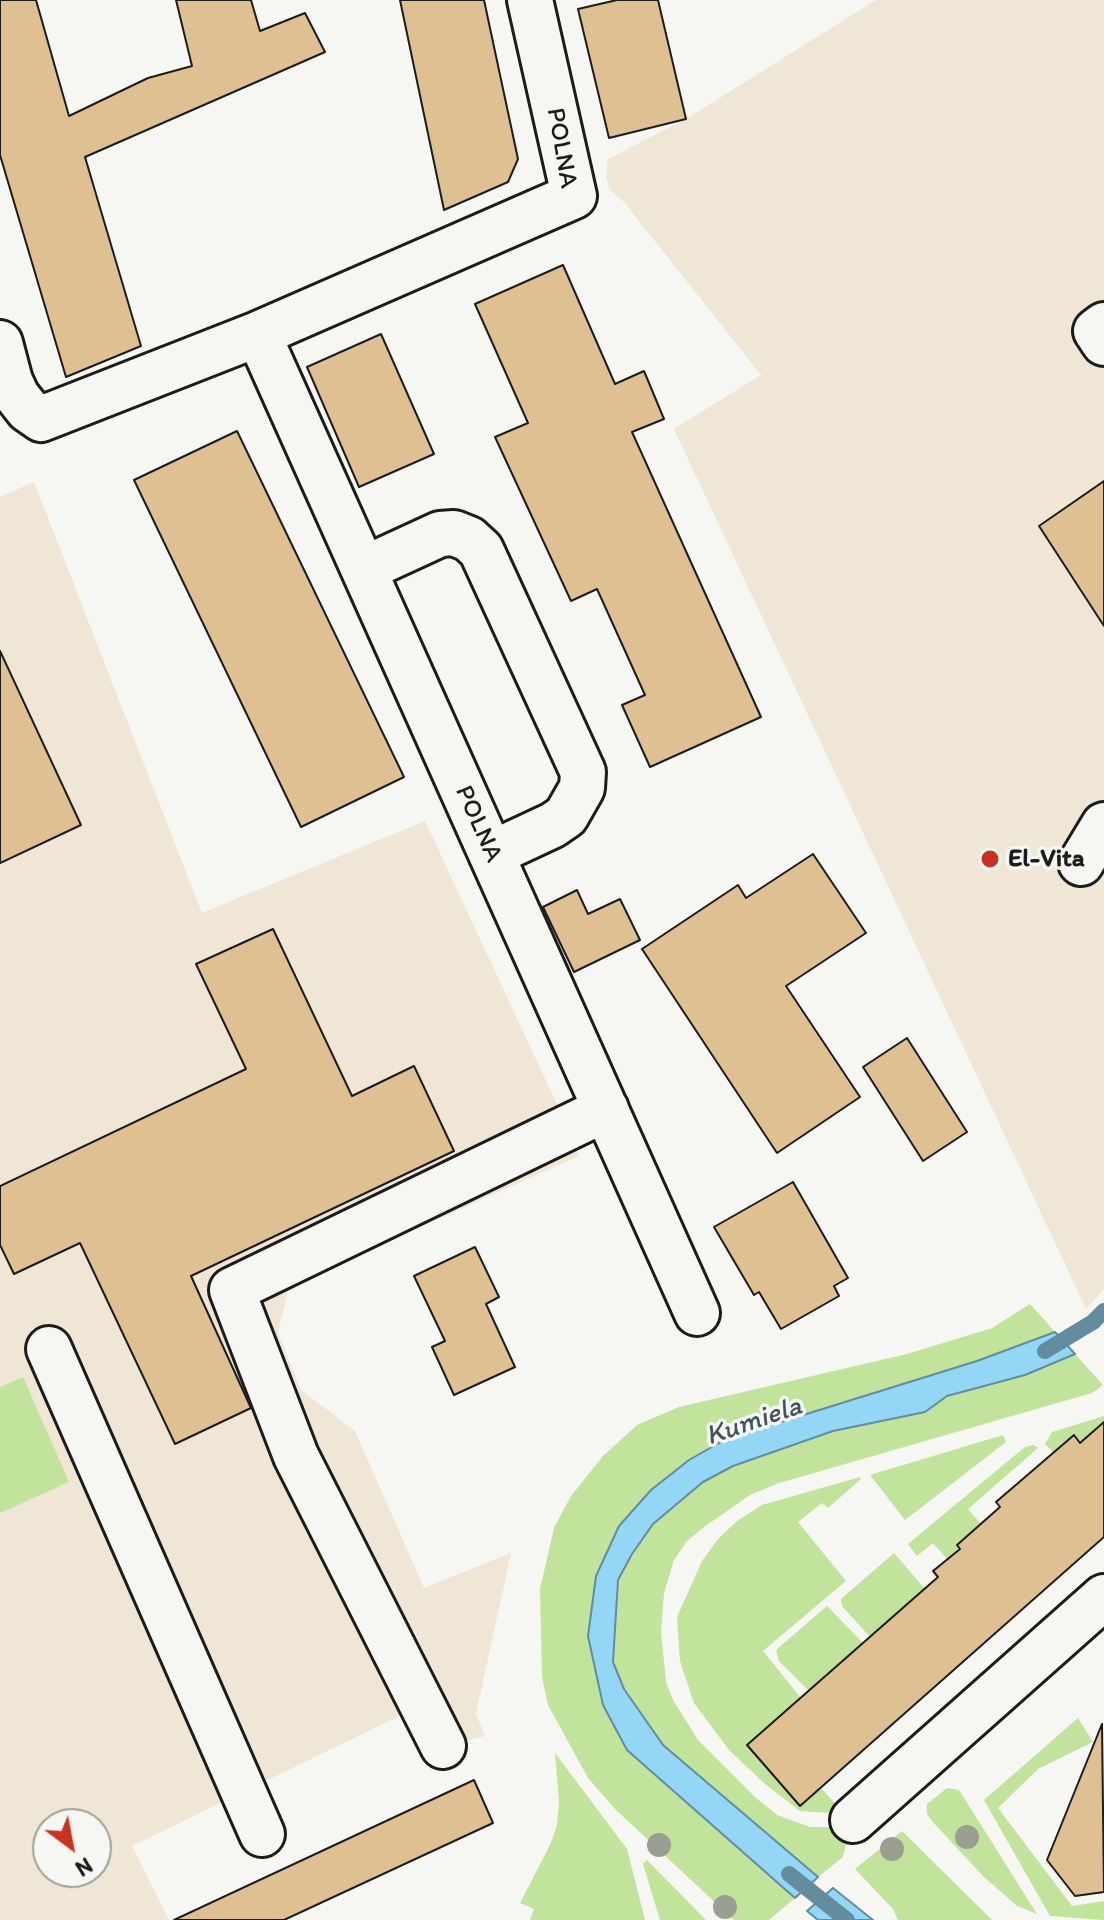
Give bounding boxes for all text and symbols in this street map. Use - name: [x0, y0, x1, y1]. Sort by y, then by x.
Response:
- street label: POLNA: [539, 105, 583, 191]
- street label: POLNA: [447, 781, 509, 867]
- place label: El-Vita: [1008, 843, 1085, 875]
- marker: El-Vita: [979, 848, 1001, 870]
- water label: Kumiela: [701, 1390, 807, 1454]
- north arrow: [32, 1808, 112, 1888]
- text: N: [70, 1852, 97, 1882]

